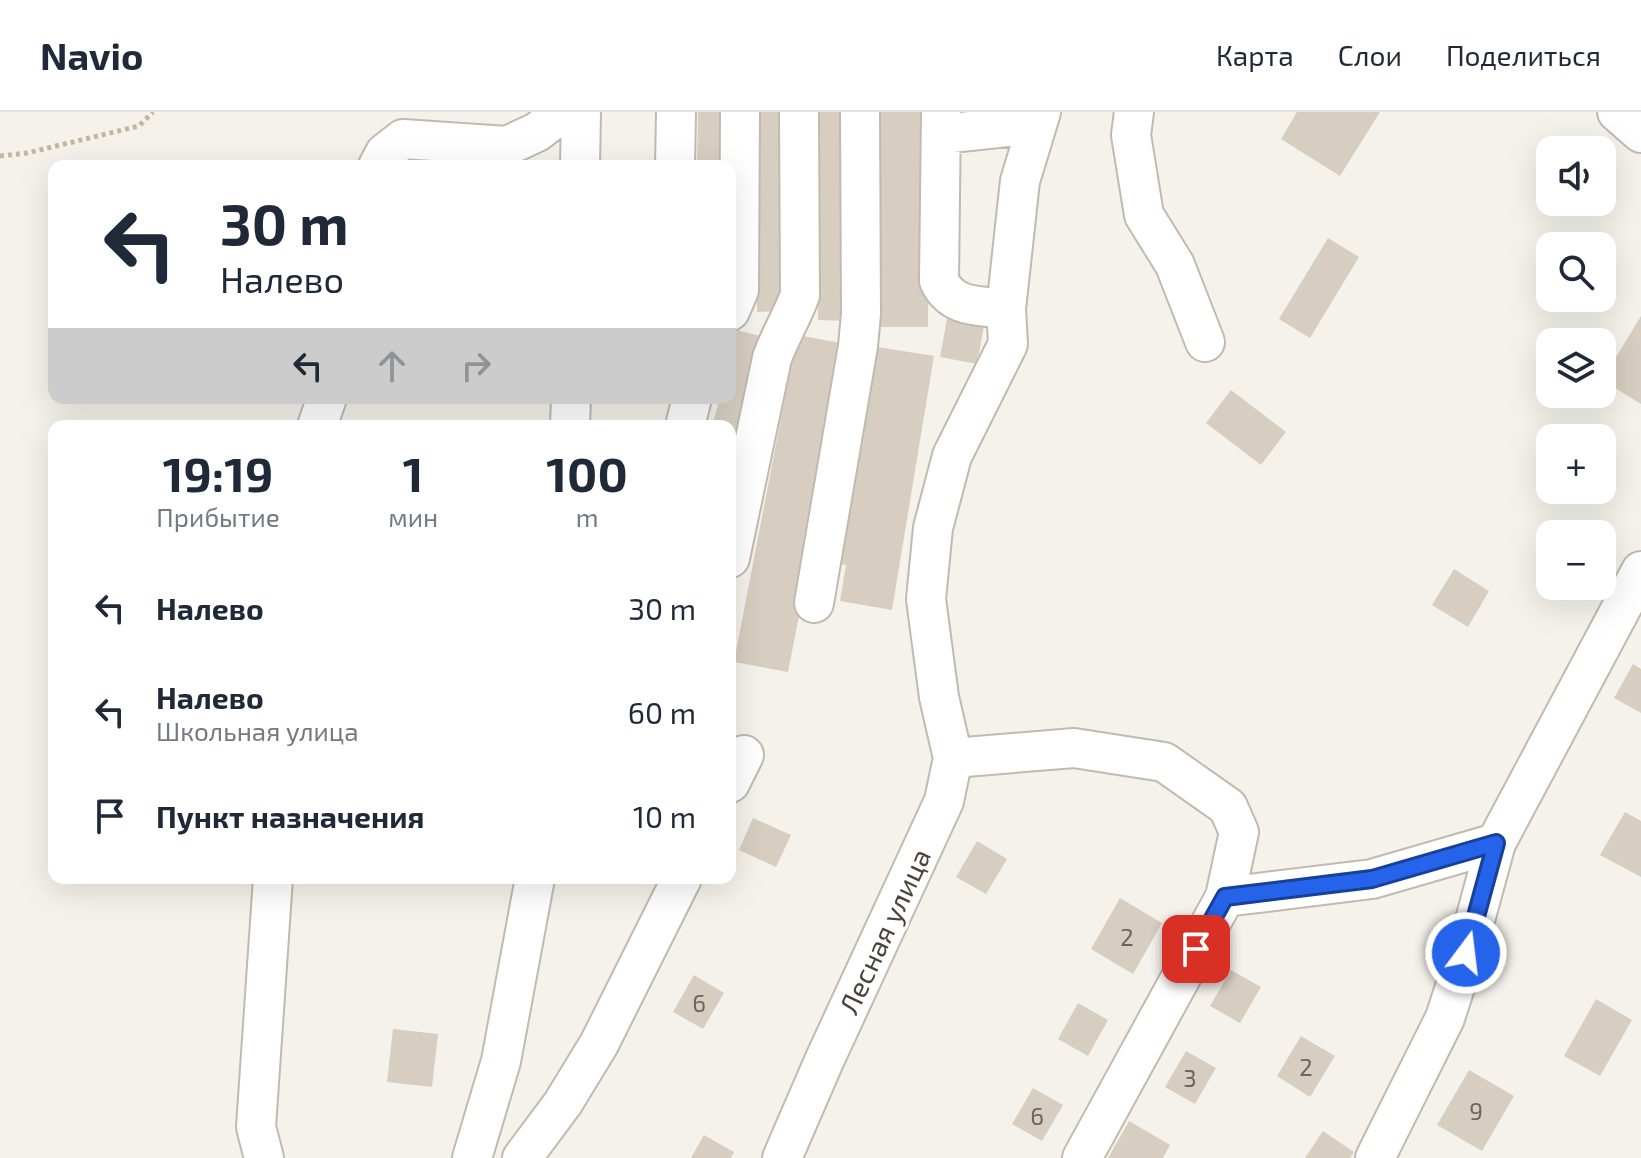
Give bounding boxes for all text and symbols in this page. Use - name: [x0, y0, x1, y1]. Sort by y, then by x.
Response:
- text: Navio: [40, 32, 143, 78]
- text: Карта: [1216, 38, 1294, 72]
- text: Слои: [1338, 38, 1402, 72]
- text: Поделиться: [1446, 38, 1601, 72]
- map controls: [1536, 136, 1616, 600]
- button: sound: [1536, 136, 1616, 216]
- text: 30 m: [220, 189, 349, 256]
- icon: left: [88, 192, 192, 296]
- button: search: [1536, 232, 1616, 312]
- text: Налево: [220, 257, 344, 300]
- button: layers: [1536, 328, 1616, 408]
- icon: left: [286, 344, 330, 388]
- icon: ahead: [370, 344, 414, 388]
- icon: right: [454, 344, 498, 388]
- button: +: [1536, 424, 1616, 504]
- text: 19:19: [163, 444, 273, 502]
- text: 1: [403, 444, 423, 502]
- text: 100: [546, 444, 628, 502]
- text: Прибытие: [156, 501, 280, 532]
- text: мин: [388, 501, 438, 532]
- text: m: [576, 501, 598, 532]
- button: −: [1536, 520, 1616, 600]
- icon: left: [88, 586, 132, 630]
- text: Налево: [156, 590, 264, 626]
- text: 30 m: [628, 590, 696, 626]
- text: Налево: [156, 679, 264, 715]
- icon: left: [88, 690, 132, 734]
- text: 60 m: [628, 694, 696, 730]
- text: Школьная улица: [156, 715, 359, 746]
- icon: arrive: [88, 794, 132, 838]
- text: Пункт назначения: [156, 798, 424, 834]
- text: 10 m: [633, 798, 696, 834]
- street label: Лесная улица: [831, 843, 937, 1019]
- position arrow: [1424, 911, 1508, 995]
- pin: [1162, 915, 1230, 983]
- house number: 2: [1120, 922, 1134, 951]
- icon: arrive: [1174, 927, 1218, 971]
- house number: 6: [692, 988, 706, 1017]
- house number: 2: [1299, 1052, 1313, 1081]
- house number: 3: [1183, 1063, 1197, 1092]
- house number: 9: [1469, 1096, 1483, 1125]
- house number: 6: [1030, 1101, 1044, 1130]

